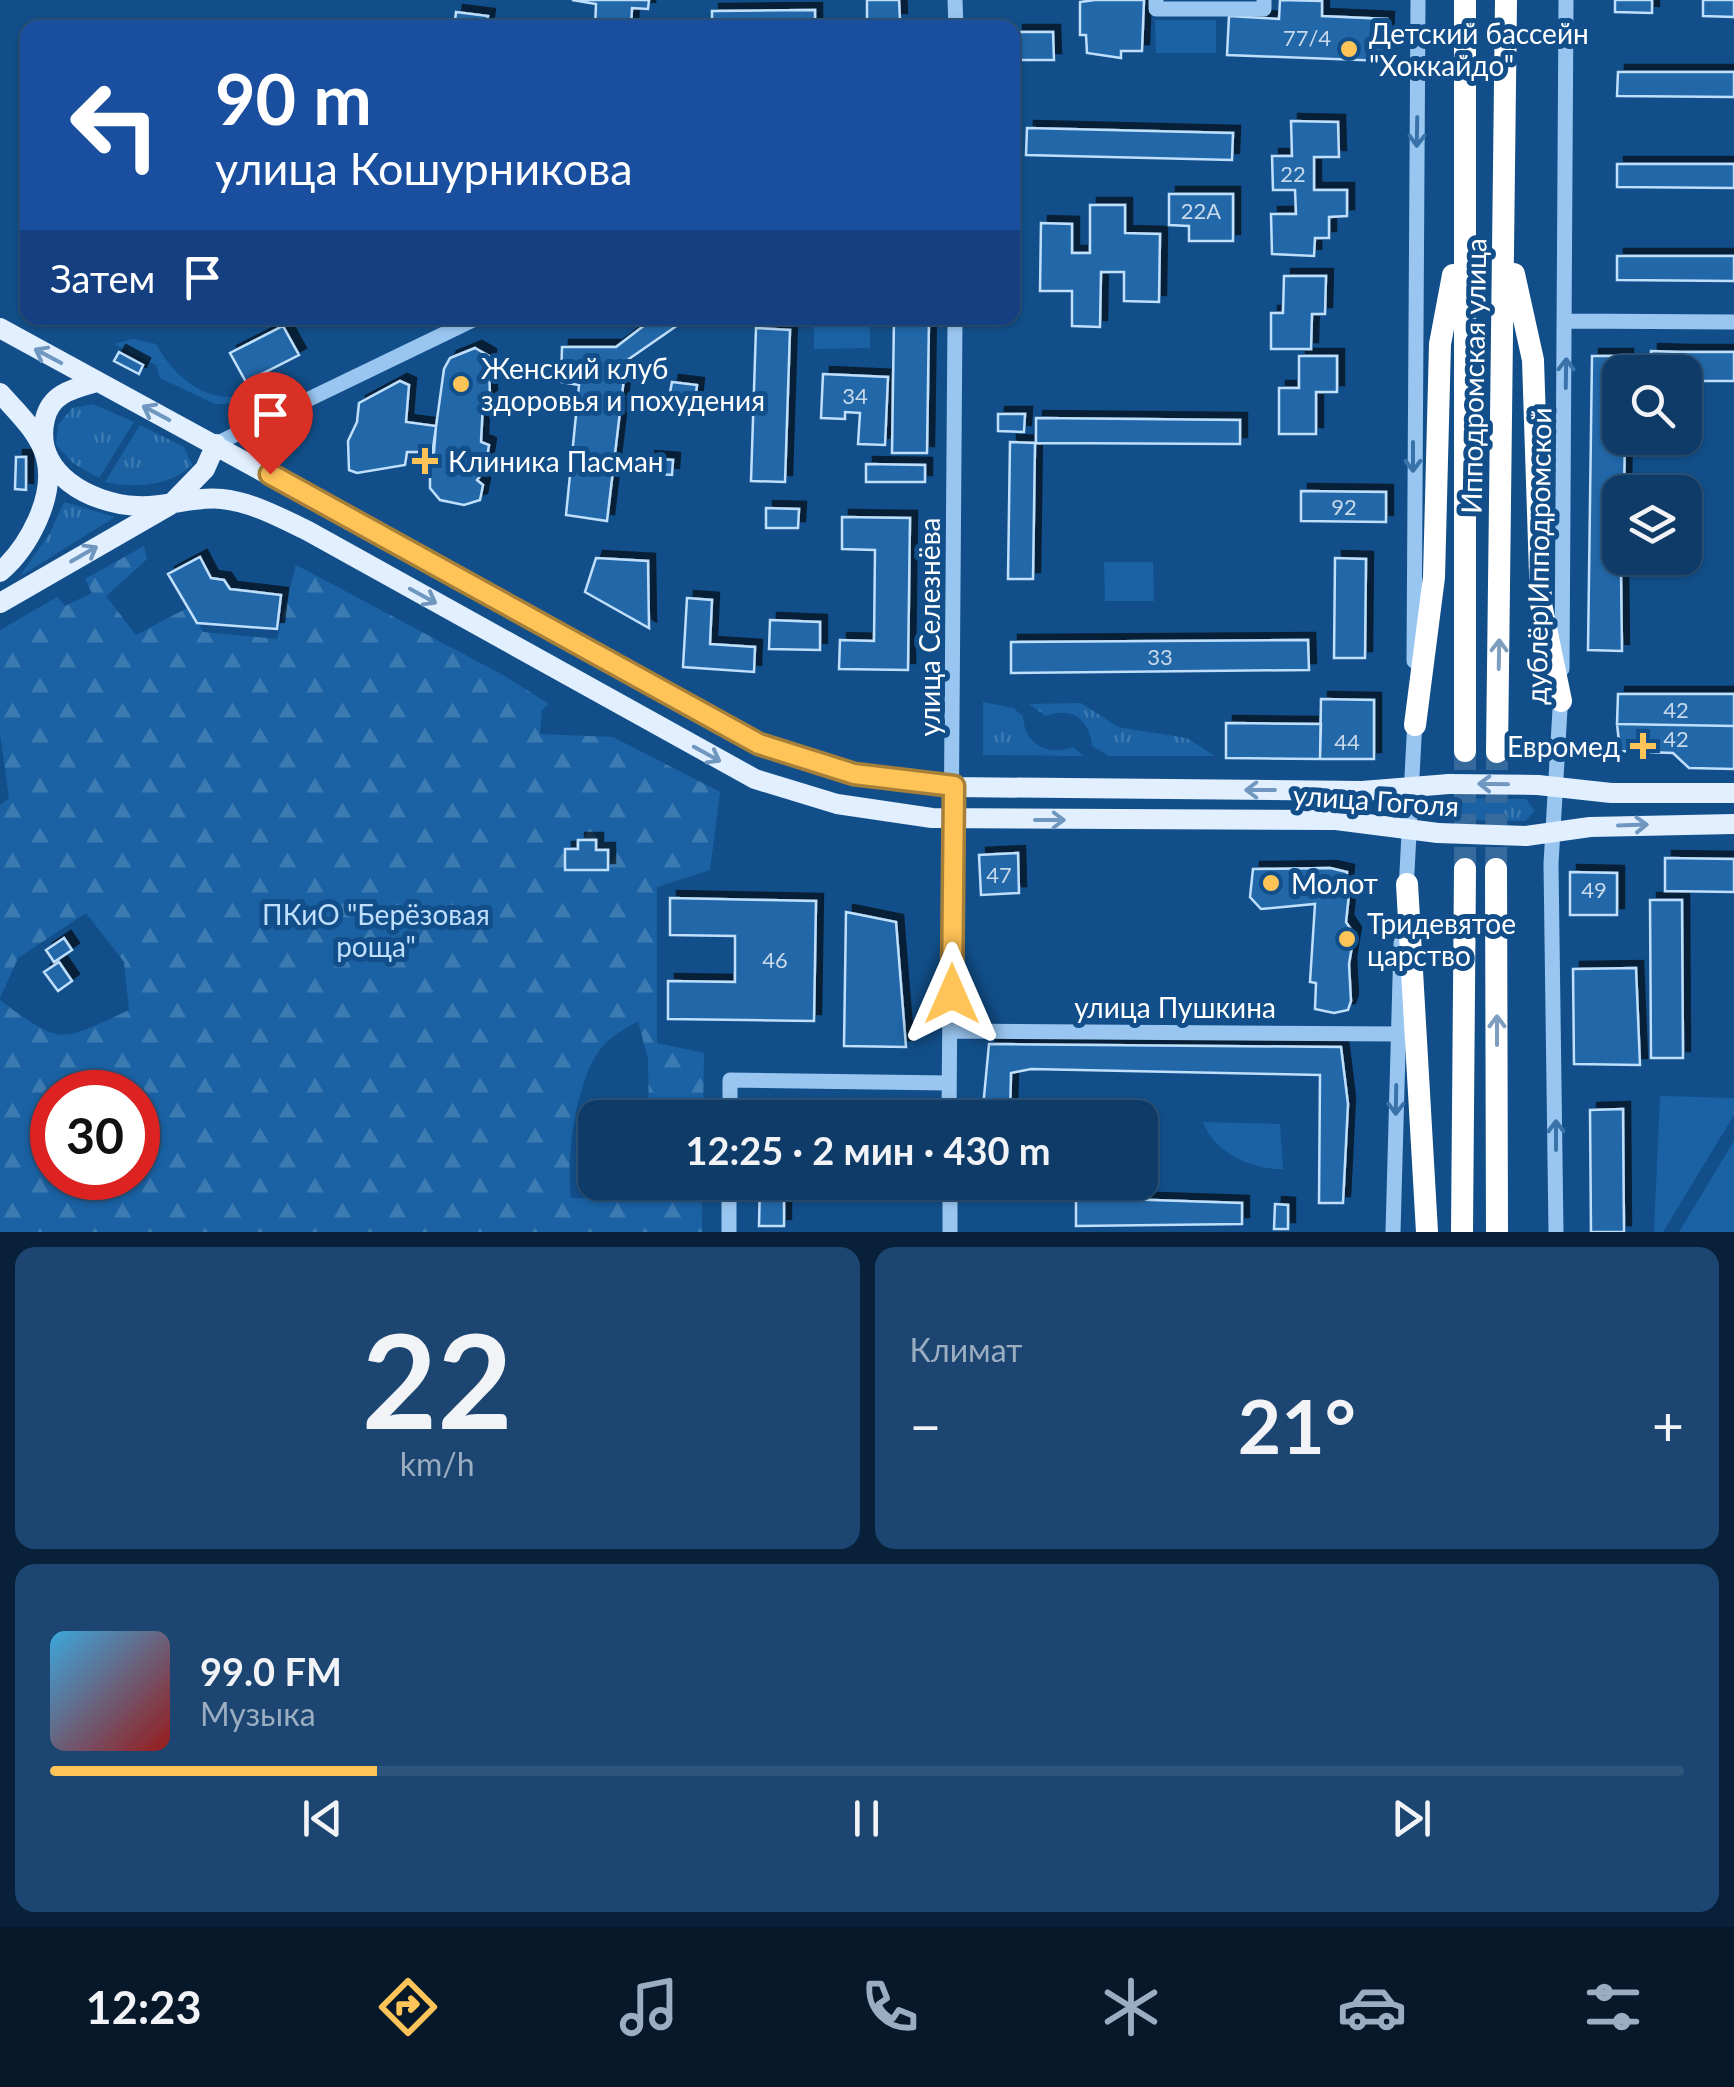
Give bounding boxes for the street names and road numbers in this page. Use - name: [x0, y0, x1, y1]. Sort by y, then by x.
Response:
- street label: Ипподромская улица: [1454, 238, 1492, 514]
- street label: дублёр Ипподромской: [1518, 407, 1558, 705]
- street label: улица Селезнёва: [912, 518, 946, 736]
- street label: улица Гоголя: [1292, 777, 1460, 823]
- street label: улица Пушкина: [1074, 990, 1276, 1024]

